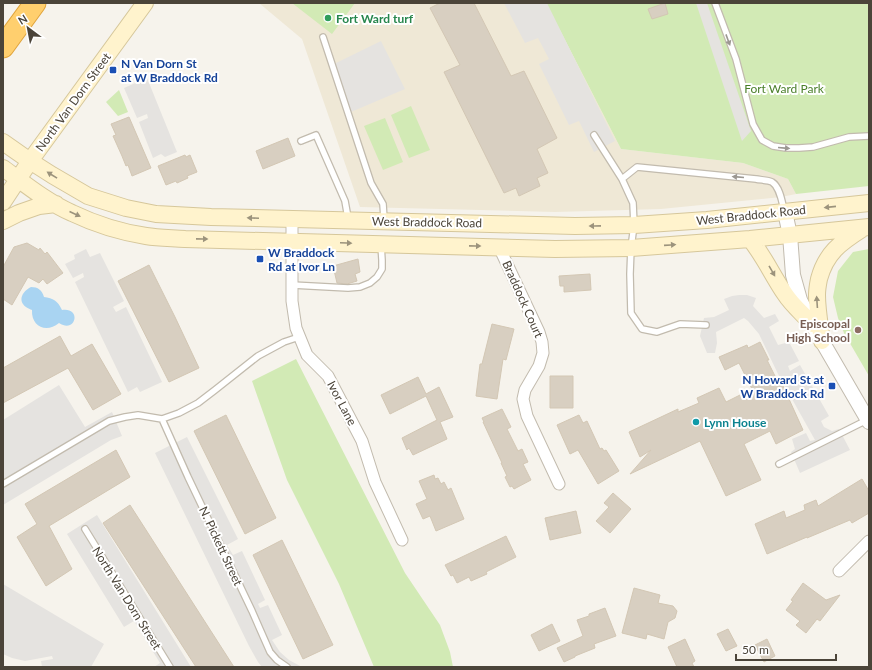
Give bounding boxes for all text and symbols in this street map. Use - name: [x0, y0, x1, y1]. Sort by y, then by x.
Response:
- north arrow: [8, 8, 48, 48]
- text: N: [15, 11, 29, 27]
- place label: Fort Ward turf: [336, 11, 414, 26]
- marker: Fort Ward turf: [323, 13, 333, 23]
- one-way arrow: [726, 34, 732, 46]
- street label: North Van Dorn Street: [32, 49, 114, 154]
- place label: N Van Dorn St at W Braddock Rd: [121, 56, 218, 85]
- marker: N Van Dorn St at W Braddock Rd: [108, 65, 118, 75]
- park label: Fort Ward Park: [744, 81, 825, 96]
- one-way arrow: [778, 144, 790, 151]
- one-way arrow: [47, 171, 57, 179]
- one-way arrow: [732, 174, 745, 181]
- street label: West Braddock Road: [695, 202, 807, 228]
- one-way arrow: [824, 204, 836, 210]
- one-way arrow: [70, 211, 81, 217]
- street label: West Braddock Road: [372, 214, 482, 230]
- one-way arrow: [246, 215, 259, 221]
- one-way arrow: [588, 223, 601, 229]
- one-way arrow: [196, 236, 209, 242]
- one-way arrow: [340, 240, 352, 247]
- one-way arrow: [664, 242, 676, 249]
- one-way arrow: [469, 243, 481, 250]
- place label: W Braddock Rd at Ivor Ln: [268, 245, 335, 274]
- marker: W Braddock Rd at Ivor Ln: [255, 254, 265, 264]
- street label: Braddock Court: [499, 258, 547, 341]
- one-way arrow: [768, 265, 775, 277]
- one-way arrow: [814, 296, 821, 308]
- place label: Episcopal High School: [786, 316, 850, 345]
- marker: Episcopal High School: [853, 325, 863, 335]
- place label: N Howard St at W Braddock Rd: [740, 372, 825, 401]
- street label: Ivor Lane: [324, 378, 360, 428]
- marker: N Howard St at W Braddock Rd: [827, 381, 837, 391]
- place label: Lynn House: [704, 415, 767, 430]
- marker: Lynn House: [691, 417, 701, 427]
- street label: N. Pickett Street: [196, 504, 246, 589]
- street label: North Van Dorn Street: [89, 544, 165, 653]
- scale bar: [736, 636, 836, 662]
- text: 50 m: [742, 642, 769, 657]

